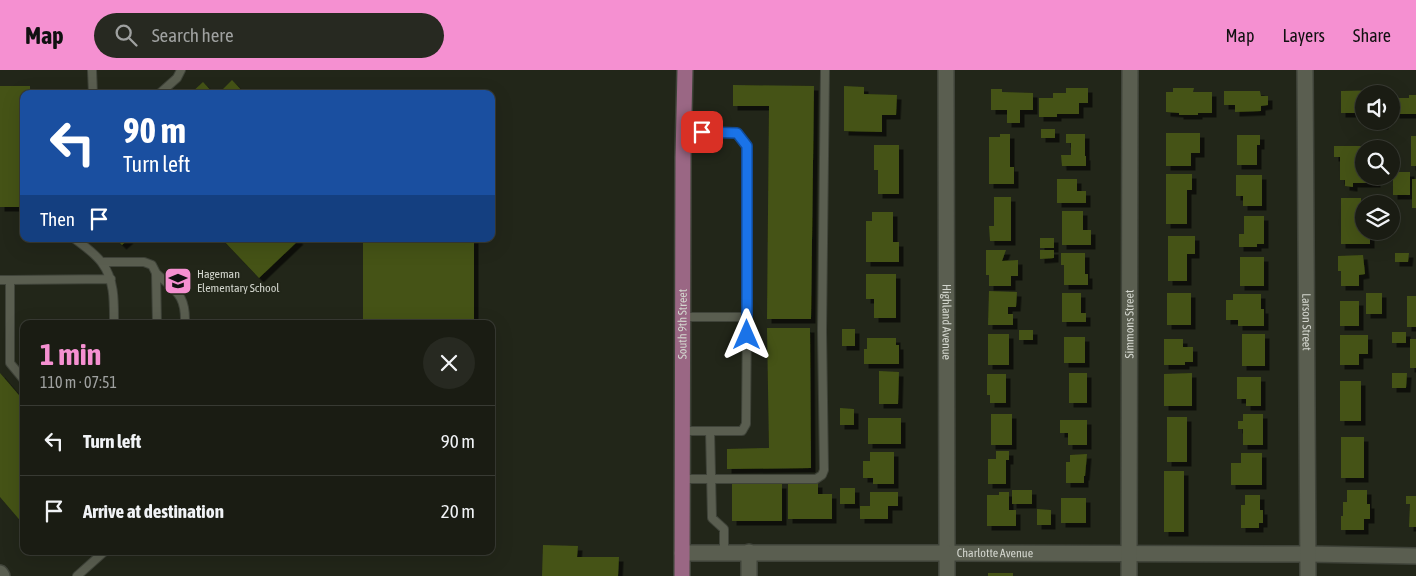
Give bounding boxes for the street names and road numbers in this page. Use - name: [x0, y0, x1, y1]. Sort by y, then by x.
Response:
- street label: Highland Avenue: [939, 284, 954, 360]
- street label: South 9th Street: [676, 288, 690, 359]
- street label: Simmons Street: [1122, 289, 1137, 358]
- street label: Larson Street: [1299, 293, 1314, 351]
- street label: Charlotte Avenue: [957, 546, 1033, 560]

